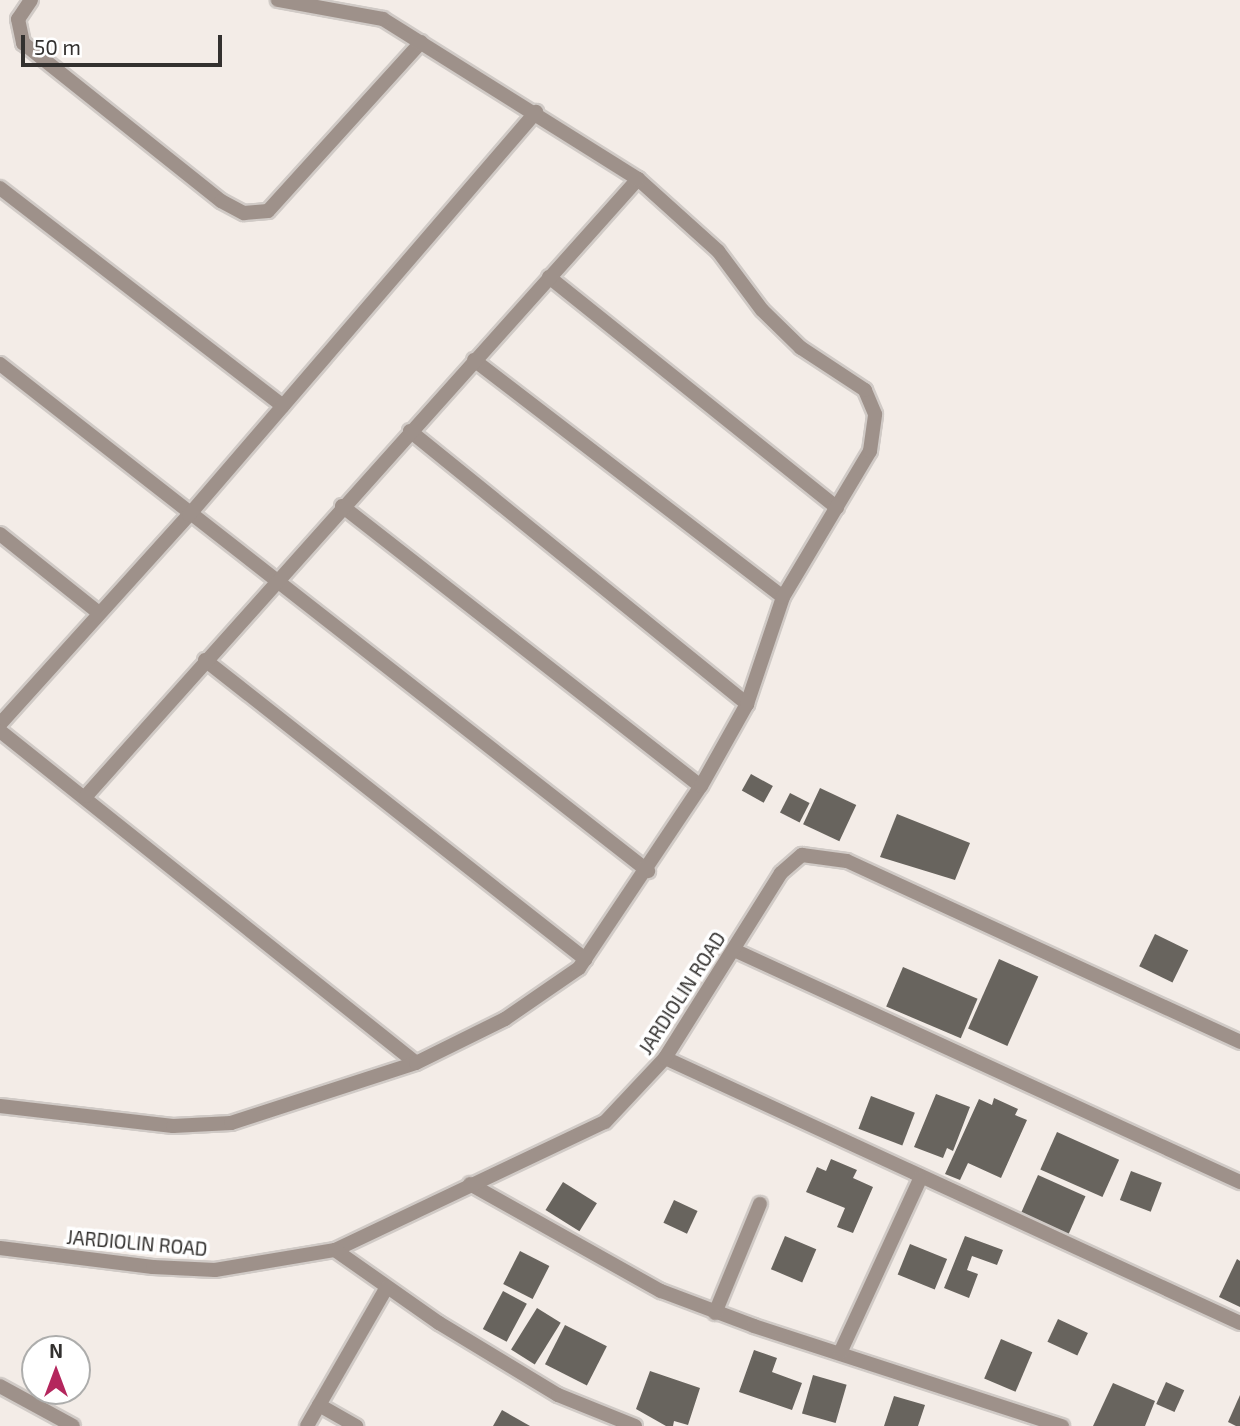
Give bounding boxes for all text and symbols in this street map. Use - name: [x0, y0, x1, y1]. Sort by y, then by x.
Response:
- scale bar: [24, 21, 226, 65]
- text: 50 m: [34, 34, 81, 59]
- street label: JARDIOLIN ROAD: [634, 927, 730, 1059]
- street label: JARDIOLIN ROAD: [66, 1225, 208, 1261]
- north arrow: [21, 1335, 91, 1405]
- text: N: [49, 1339, 63, 1362]

